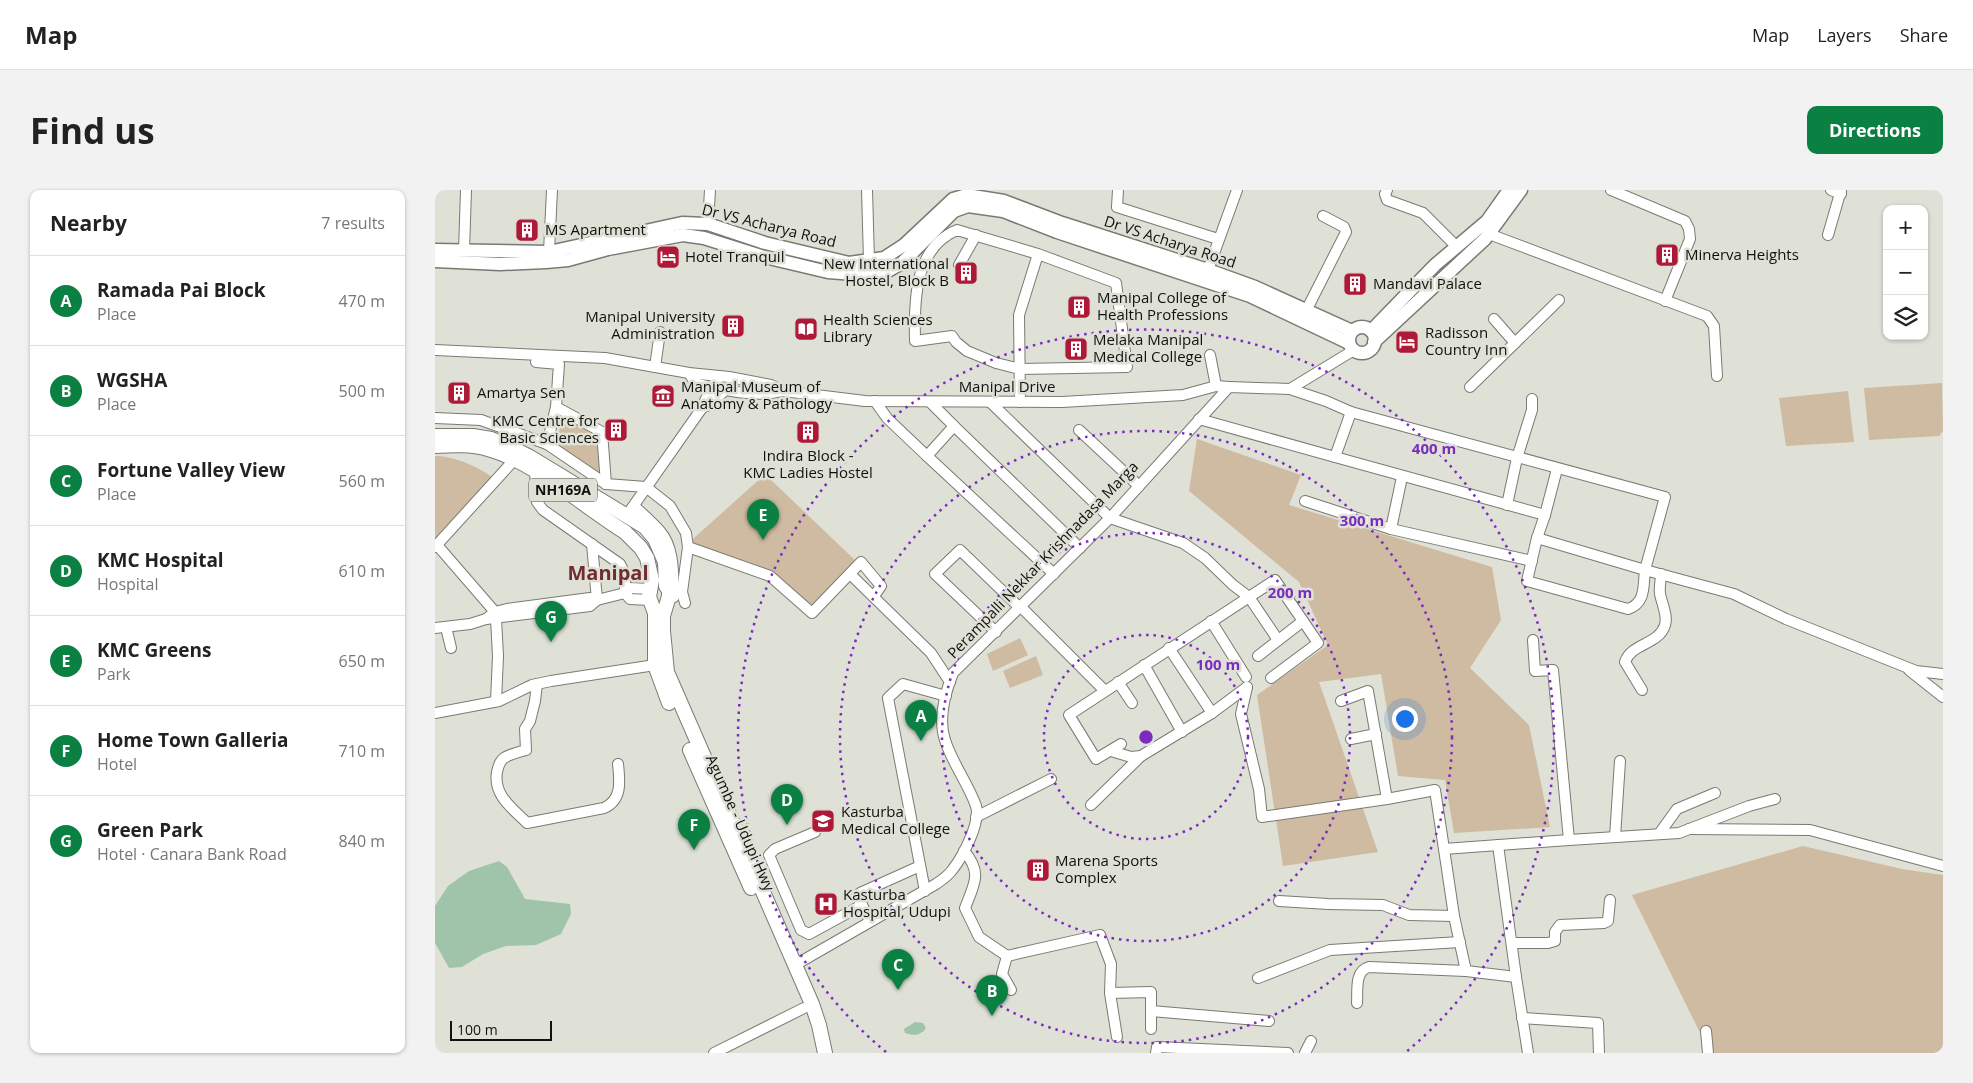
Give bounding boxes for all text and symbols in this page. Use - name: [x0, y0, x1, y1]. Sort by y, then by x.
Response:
- text: Map: [25, 18, 77, 51]
- text: Map: [1752, 23, 1789, 47]
- text: Layers: [1817, 23, 1872, 47]
- text: Share: [1900, 23, 1948, 47]
- button: Directions: [1807, 106, 1943, 154]
- text: Find us: [30, 107, 155, 154]
- street label: Dr VS Acharya Road: [700, 199, 839, 251]
- map controls: [1883, 205, 1928, 340]
- button: +: [1883, 205, 1928, 250]
- text: Nearby: [50, 209, 127, 237]
- street label: Dr VS Acharya Road: [1102, 210, 1239, 272]
- text: 7 results: [321, 212, 385, 234]
- building icon: MS Apartment: [514, 217, 540, 243]
- place label: MS Apartment: [545, 219, 646, 239]
- building icon: Minerva Heights: [1654, 242, 1680, 268]
- hotel icon: Hotel Tranquil: [655, 244, 681, 270]
- place label: Minerva Heights: [1685, 244, 1799, 264]
- place label: Hotel Tranquil: [685, 246, 784, 266]
- button: −: [1883, 250, 1928, 295]
- place label: New International Hostel, Block B: [823, 253, 949, 290]
- building icon: New International Hostel, Block B: [953, 260, 979, 286]
- building icon: Mandavi Palace: [1342, 271, 1368, 297]
- place label: Mandavi Palace: [1373, 273, 1482, 293]
- text: Ramada Pai Block: [97, 277, 266, 303]
- place label: Manipal College of Health Professions: [1097, 287, 1228, 324]
- text: A: [60, 290, 72, 312]
- text: 470 m: [339, 290, 385, 312]
- building icon: Manipal College of Health Professions: [1066, 294, 1092, 320]
- button: layers: [1883, 295, 1928, 340]
- text: Place: [97, 303, 136, 325]
- place label: Manipal University Administration: [585, 306, 715, 343]
- place label: Health Sciences Library: [823, 309, 933, 346]
- building icon: Manipal University Administration: [720, 313, 746, 339]
- library icon: Health Sciences Library: [793, 316, 819, 342]
- place label: Radisson Country Inn: [1425, 322, 1507, 359]
- place label: Melaka Manipal Medical College: [1093, 329, 1203, 366]
- hotel icon: Radisson Country Inn: [1394, 329, 1420, 355]
- building icon: Melaka Manipal Medical College: [1063, 336, 1089, 362]
- text: WGSHA: [97, 367, 167, 393]
- place label: Manipal Museum of Anatomy & Pathology: [681, 376, 832, 413]
- street label: Manipal Drive: [959, 376, 1055, 396]
- text: B: [61, 380, 71, 402]
- text: 500 m: [339, 380, 385, 402]
- building icon: Amartya Sen: [446, 380, 472, 406]
- place label: Amartya Sen: [477, 382, 566, 402]
- museum icon: Manipal Museum of Anatomy & Pathology: [650, 383, 676, 409]
- text: Place: [97, 393, 136, 415]
- place label: KMC Centre for Basic Sciences: [492, 410, 599, 447]
- building icon: KMC Centre for Basic Sciences: [603, 417, 629, 443]
- building icon: Indira Block - KMC Ladies Hostel: [795, 419, 821, 445]
- text: 400 m: [1412, 438, 1456, 458]
- place label: Indira Block - KMC Ladies Hostel: [743, 445, 873, 482]
- street label: Perampalli Nekkar Krishnadasa Marga: [942, 456, 1142, 662]
- text: Fortune Valley View: [97, 457, 285, 483]
- text: C: [61, 470, 71, 492]
- text: 560 m: [339, 470, 385, 492]
- road number: NH169A: [529, 478, 597, 502]
- text: Place: [97, 483, 136, 505]
- pin: E: [747, 499, 779, 540]
- text: 300 m: [1340, 510, 1384, 530]
- text: KMC Hospital: [97, 547, 224, 573]
- district label: Manipal: [567, 559, 649, 586]
- text: D: [60, 560, 72, 582]
- text: 610 m: [339, 560, 385, 582]
- text: Hospital: [97, 573, 159, 595]
- text: 200 m: [1268, 582, 1312, 602]
- pin: G: [535, 601, 567, 642]
- text: KMC Greens: [97, 637, 211, 663]
- text: E: [62, 650, 70, 672]
- text: 650 m: [339, 650, 385, 672]
- text: 100 m: [1196, 654, 1240, 674]
- text: Park: [97, 663, 130, 685]
- pin: A: [905, 700, 937, 741]
- your location: [1392, 706, 1418, 732]
- text: Home Town Galleria: [97, 727, 289, 753]
- centre of rings: [1137, 728, 1155, 746]
- text: F: [62, 740, 70, 762]
- text: 710 m: [339, 740, 385, 762]
- street label: Agumbe - Udupi Hwy: [702, 751, 780, 894]
- text: Hotel: [97, 753, 137, 775]
- pin: D: [771, 784, 803, 825]
- place label: Kasturba Medical College: [841, 801, 950, 838]
- school or university icon: Kasturba Medical College: [810, 808, 836, 834]
- pin: F: [678, 809, 710, 850]
- text: Green Park: [97, 817, 203, 843]
- text: G: [60, 830, 72, 852]
- text: 840 m: [339, 830, 385, 852]
- text: Hotel · Canara Bank Road: [97, 843, 287, 865]
- place label: Marena Sports Complex: [1055, 850, 1158, 887]
- building icon: Marena Sports Complex: [1025, 857, 1051, 883]
- place label: Kasturba Hospital, Udupi: [843, 884, 951, 921]
- hospital icon: Kasturba Hospital, Udupi: [813, 891, 839, 917]
- pin: C: [882, 949, 914, 990]
- pin: B: [976, 975, 1008, 1016]
- scale bar: [450, 1018, 553, 1041]
- text: 100 m: [457, 1020, 498, 1039]

